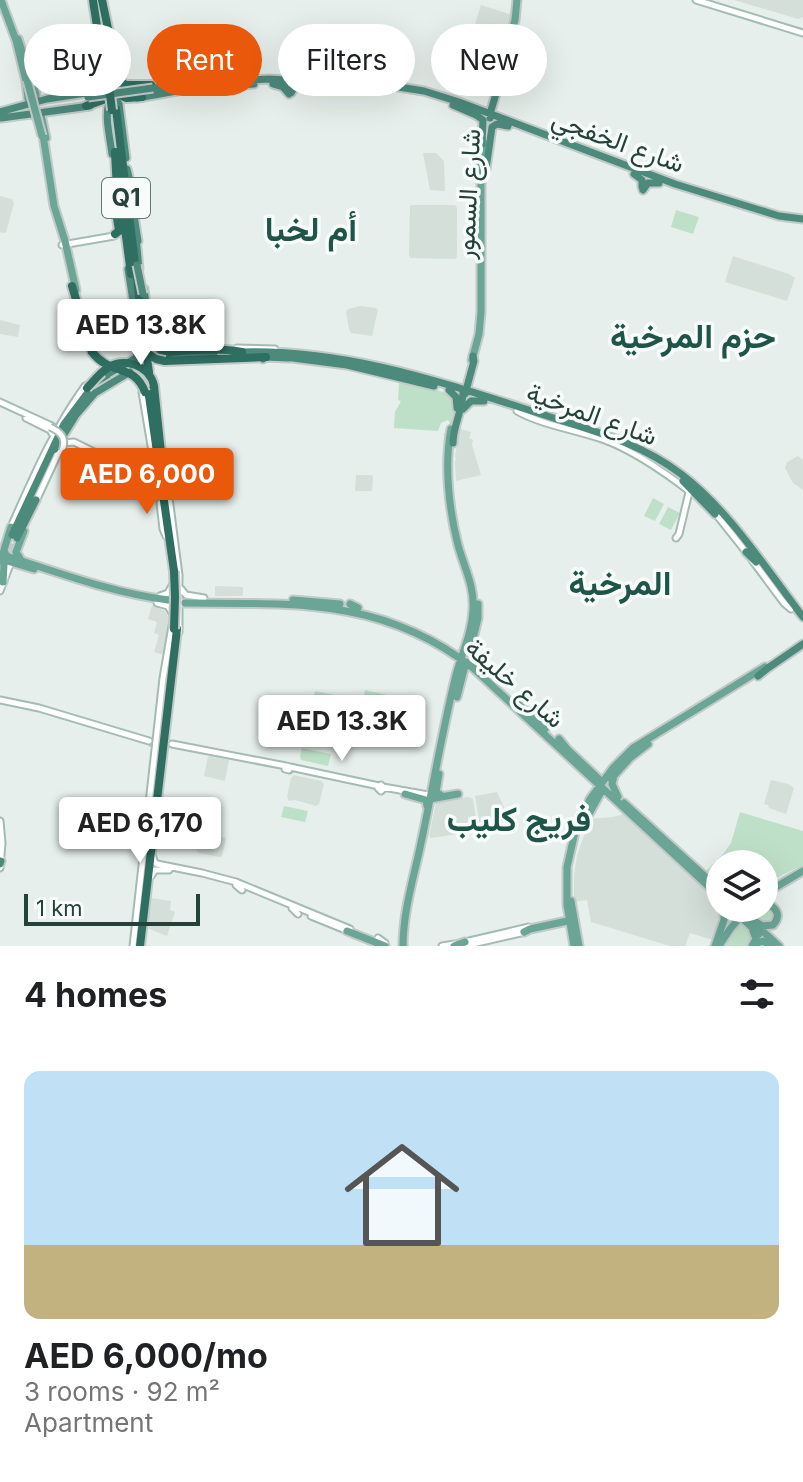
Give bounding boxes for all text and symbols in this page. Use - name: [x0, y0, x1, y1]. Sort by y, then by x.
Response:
- chip: Buy: [24, 24, 131, 96]
- chip: Rent: [147, 24, 262, 96]
- chip: Filters: [278, 24, 415, 96]
- chip: New: [431, 24, 547, 96]
- street label: شارع الخفجي: [546, 102, 688, 184]
- street label: شارع السمور: [449, 128, 489, 261]
- road number: Q1: [102, 178, 150, 218]
- district label: أم لخبا: [265, 208, 357, 252]
- pin: AED 13.8K: [49, 299, 233, 367]
- text: AED 13.8K: [75, 309, 207, 340]
- district label: حزم المرخية: [610, 315, 776, 359]
- street label: شارع المرخية: [522, 376, 662, 454]
- pin: AED 6,000: [55, 448, 239, 516]
- text: AED 6,000: [79, 458, 215, 489]
- district label: المرخية: [569, 562, 671, 605]
- street label: شارع خليفة: [457, 631, 571, 736]
- pin: AED 13.3K: [250, 695, 434, 763]
- text: AED 13.3K: [276, 705, 408, 736]
- pin: AED 6,170: [48, 797, 232, 865]
- district label: فريج كليب: [447, 798, 591, 843]
- text: AED 6,170: [77, 807, 203, 838]
- map controls: [706, 850, 778, 922]
- button: layers: [706, 850, 778, 922]
- scale bar: [24, 890, 200, 926]
- text: 1 km: [36, 895, 82, 921]
- icon: filters: [735, 972, 779, 1016]
- text: 4 homes: [24, 974, 167, 1015]
- icon: home: [330, 1123, 474, 1267]
- text: AED 6,000/mo: [24, 1335, 268, 1376]
- text: 3 rooms · 92 m²: [24, 1376, 220, 1407]
- text: Apartment: [24, 1407, 153, 1438]

